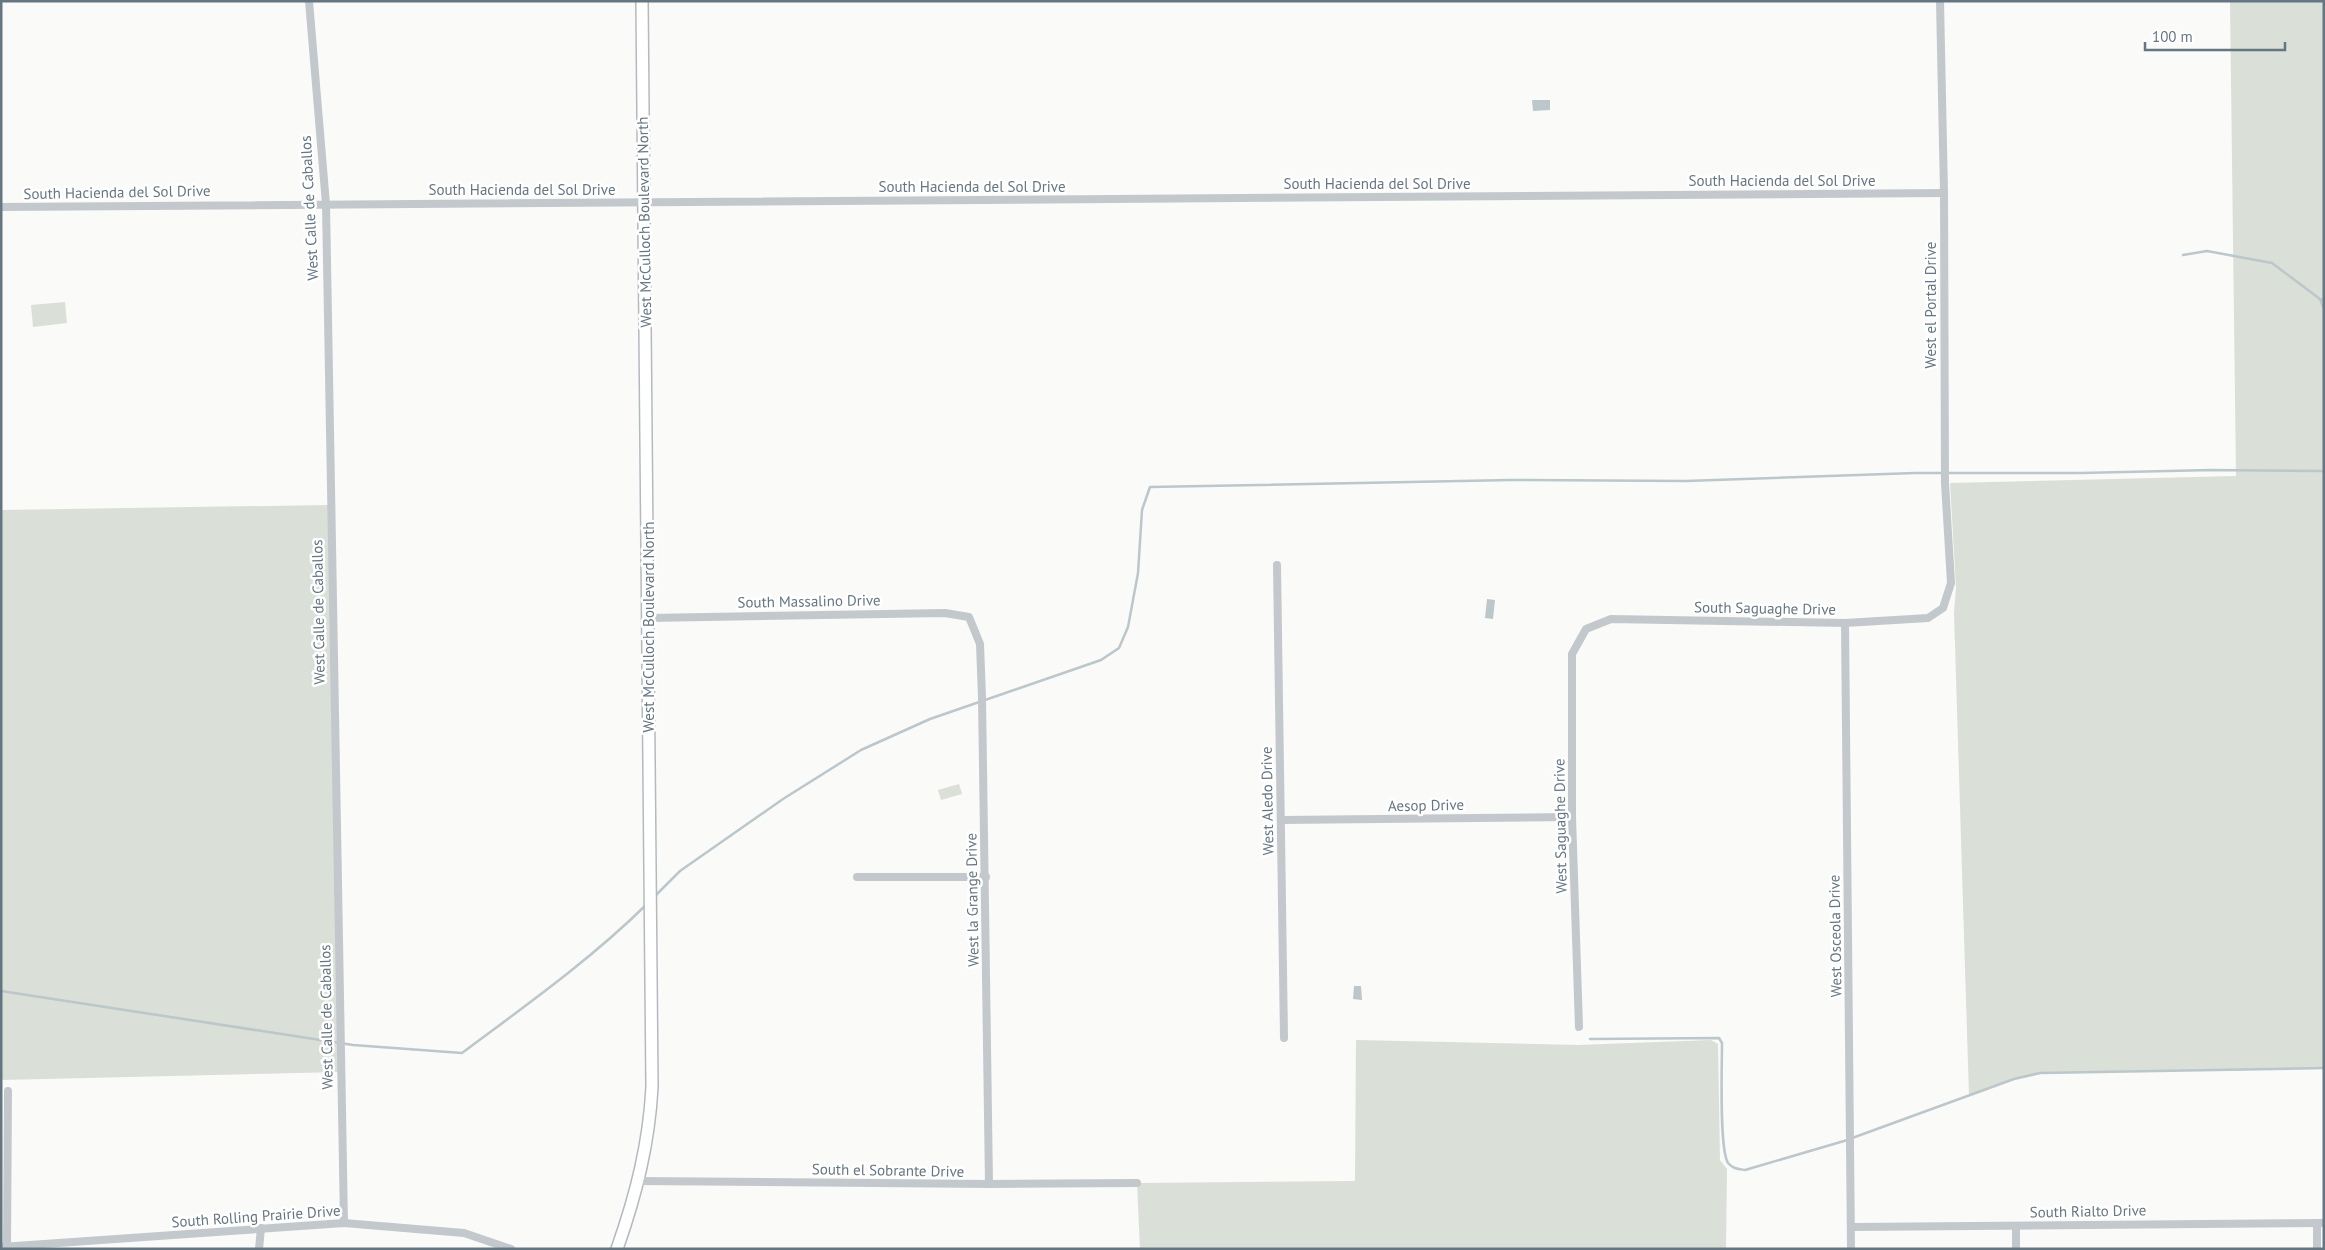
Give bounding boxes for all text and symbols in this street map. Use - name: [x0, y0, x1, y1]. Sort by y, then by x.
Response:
- scale bar: [2145, 20, 2285, 52]
- text: 100 m: [2152, 27, 2193, 46]
- street label: West McCulloch Boulevard North: [633, 116, 655, 328]
- street label: West Calle de Caballos: [296, 135, 322, 281]
- street label: South Hacienda del Sol Drive: [1688, 171, 1876, 190]
- street label: South Hacienda del Sol Drive: [1283, 174, 1471, 193]
- street label: South Hacienda del Sol Drive: [878, 177, 1066, 196]
- street label: South Hacienda del Sol Drive: [428, 180, 616, 199]
- street label: South Hacienda del Sol Drive: [23, 181, 211, 203]
- street label: West el Portal Drive: [1921, 242, 1940, 368]
- street label: West McCulloch Boulevard North: [639, 522, 658, 733]
- street label: West Calle de Caballos: [307, 539, 329, 685]
- street label: South Massalino Drive: [737, 590, 881, 612]
- street label: South Saguaghe Drive: [1694, 597, 1836, 619]
- street label: West Aledo Drive: [1257, 746, 1277, 856]
- street label: West Saguaghe Drive: [1549, 758, 1571, 894]
- street label: Aesop Drive: [1388, 795, 1464, 815]
- street label: West la Grange Drive: [961, 833, 983, 967]
- street label: West Osceola Drive: [1824, 874, 1846, 998]
- street label: West Calle de Caballos: [315, 944, 337, 1090]
- street label: South el Sobrante Drive: [812, 1159, 964, 1181]
- street label: South Rialto Drive: [2029, 1200, 2147, 1222]
- street label: South Rolling Prairie Drive: [171, 1201, 341, 1231]

